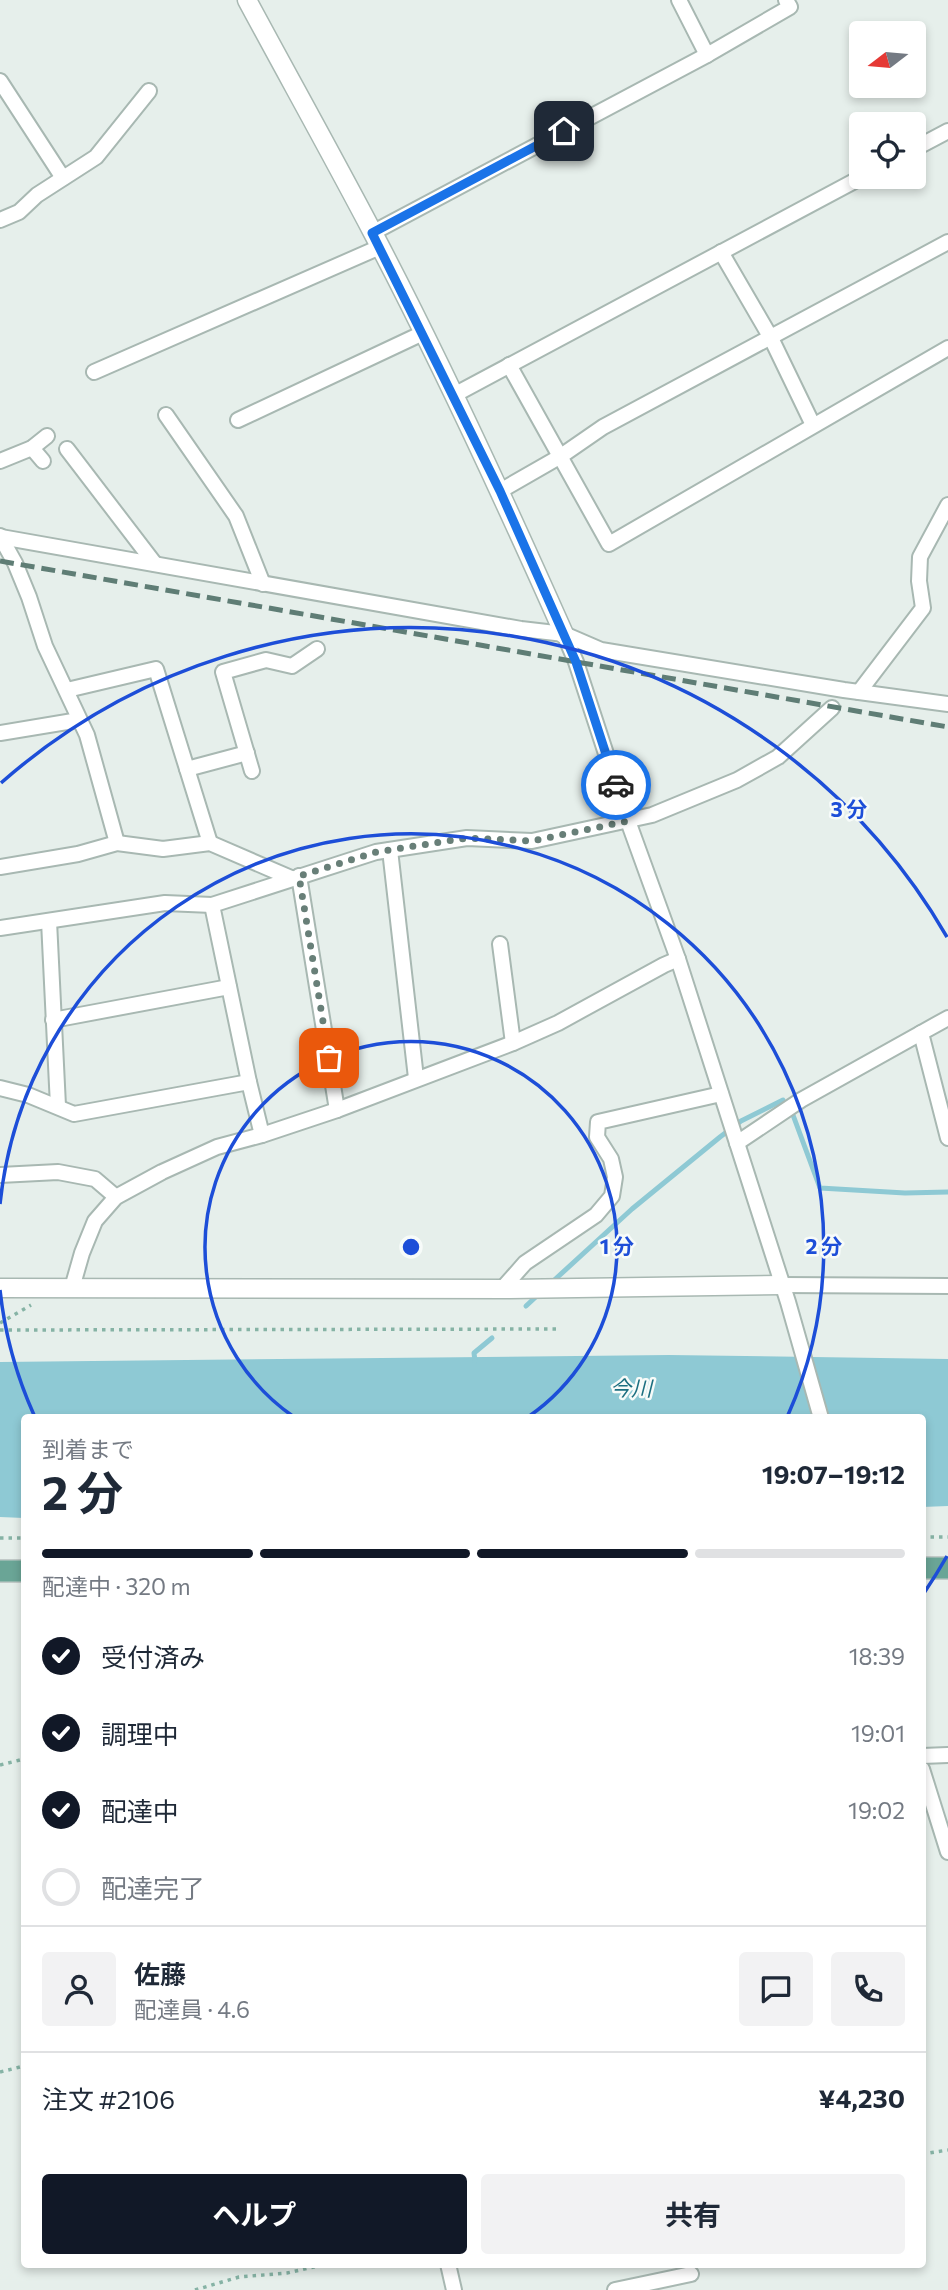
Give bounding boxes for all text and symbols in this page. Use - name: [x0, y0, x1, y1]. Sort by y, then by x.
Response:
- north arrow: [849, 21, 926, 98]
- map controls: [849, 21, 926, 189]
- pin: [534, 101, 594, 161]
- icon: home: [545, 112, 583, 150]
- button: locate: [849, 112, 926, 189]
- courier: [581, 750, 651, 820]
- icon: car: [597, 766, 635, 804]
- text: 3 分: [830, 796, 868, 821]
- pin: [299, 1028, 359, 1088]
- icon: bag: [310, 1039, 348, 1077]
- text: 1 分: [600, 1233, 634, 1258]
- text: 2 分: [806, 1233, 842, 1258]
- centre of rings: [399, 1235, 423, 1259]
- water label: 今川: [610, 1375, 654, 1400]
- text: 到着まで: [42, 1435, 134, 1463]
- text: 19:07–19:12: [762, 1458, 905, 1489]
- text: 2 分: [42, 1463, 123, 1519]
- text: 配達中 · 320 m: [42, 1572, 190, 1600]
- icon: check: [42, 1637, 80, 1675]
- text: 受付済み: [101, 1641, 205, 1672]
- text: 18:39: [849, 1642, 905, 1670]
- icon: check: [42, 1714, 80, 1752]
- text: 調理中: [101, 1718, 179, 1749]
- text: 19:01: [851, 1719, 905, 1747]
- icon: check: [42, 1791, 80, 1829]
- text: 配達中: [101, 1795, 179, 1826]
- text: 19:02: [848, 1796, 905, 1824]
- text: 配達完了: [101, 1872, 205, 1903]
- button: person: [42, 1952, 116, 2026]
- button: chat: [739, 1952, 813, 2026]
- button: phone: [831, 1952, 905, 2026]
- text: 佐藤: [134, 1958, 186, 1989]
- text: 配達員 · 4.6: [134, 1995, 250, 2023]
- text: ¥4,230: [819, 2082, 905, 2113]
- text: 注文 #2106: [42, 2083, 175, 2114]
- button: ヘルプ: [42, 2174, 467, 2254]
- button: 共有: [481, 2174, 905, 2254]

